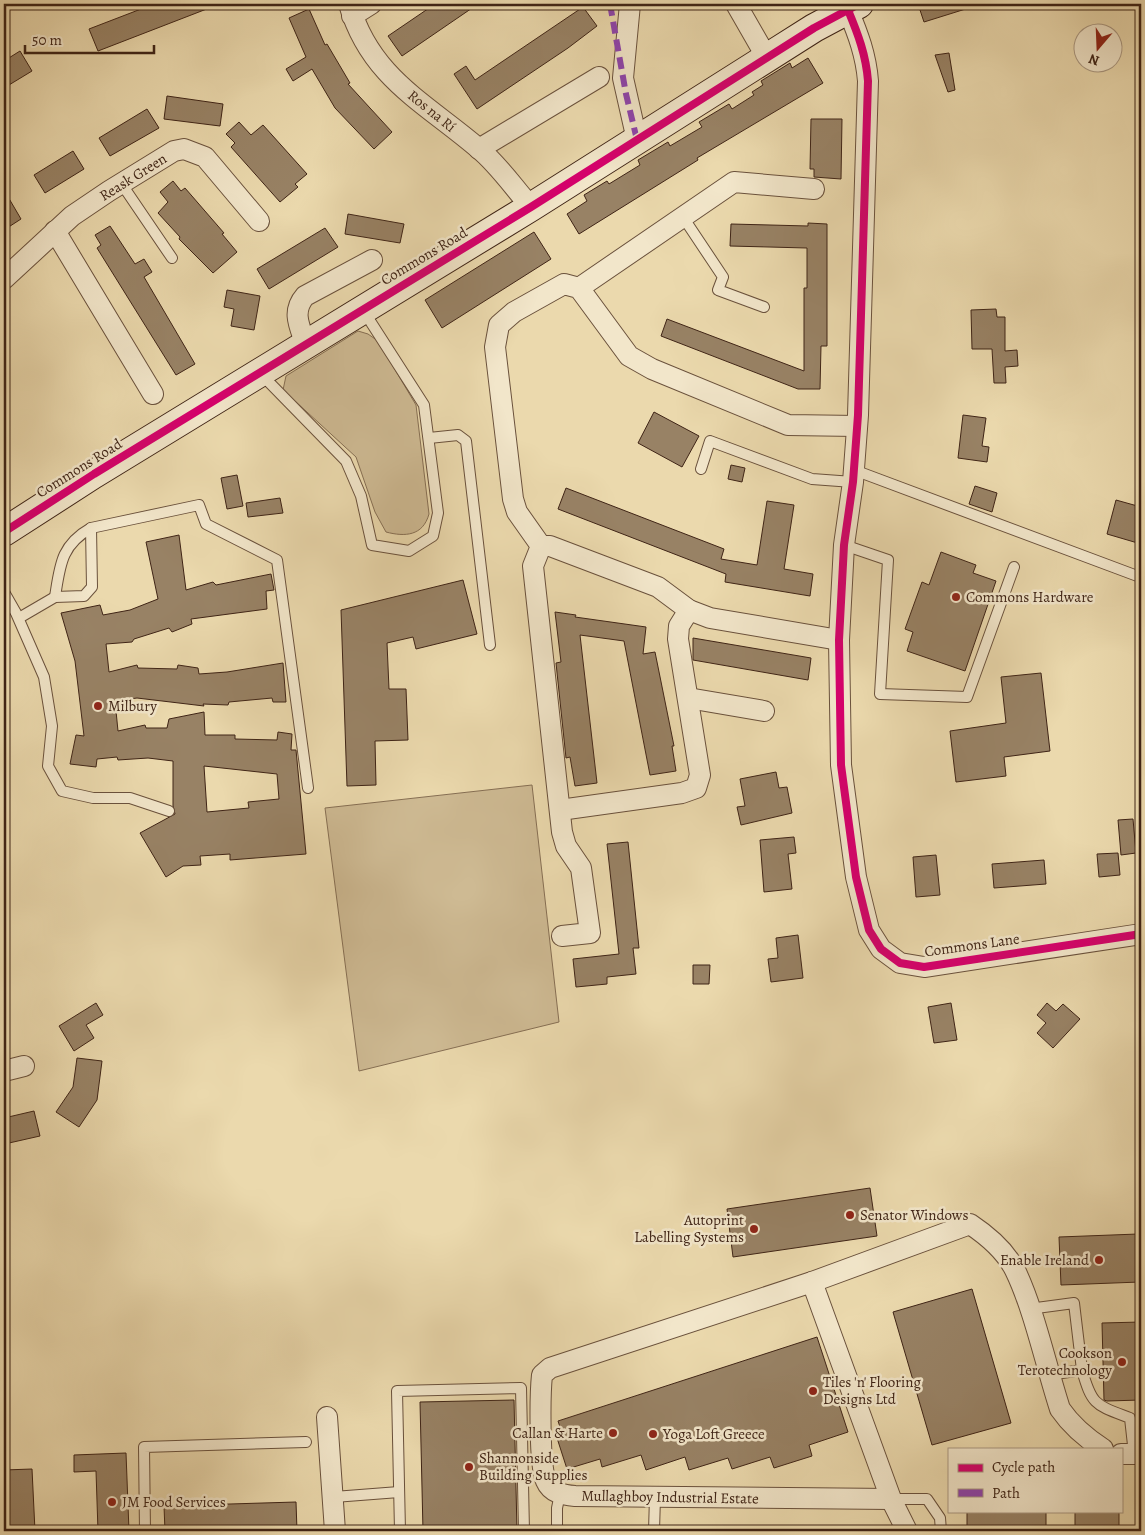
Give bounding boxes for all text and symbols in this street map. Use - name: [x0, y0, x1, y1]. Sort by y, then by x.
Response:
- scale bar: [25, 22, 154, 54]
- north arrow: [1072, 22, 1122, 72]
- text: 50 m: [32, 30, 62, 50]
- text: N: [1086, 49, 1102, 70]
- street label: Ros na Rí: [404, 85, 460, 137]
- street label: Reask Green: [96, 148, 170, 206]
- street label: Commons Road: [377, 222, 472, 290]
- street label: Commons Road: [32, 433, 126, 502]
- place label: Commons Hardware: [966, 587, 1094, 607]
- marker: Commons Hardware: [950, 591, 962, 603]
- place label: Milbury: [108, 696, 157, 716]
- marker: Milbury: [92, 700, 104, 712]
- street label: Commons Lane: [923, 928, 1021, 962]
- place label: Senator Windows: [860, 1205, 968, 1225]
- marker: Senator Windows: [844, 1209, 856, 1221]
- place label: Autoprint Labelling Systems: [634, 1210, 744, 1247]
- marker: Autoprint Labelling Systems: [748, 1223, 760, 1235]
- place label: Enable Ireland: [1000, 1250, 1090, 1270]
- marker: Enable Ireland: [1093, 1254, 1105, 1266]
- place label: Cookson Terotechnology: [1018, 1343, 1112, 1380]
- marker: Cookson Terotechnology: [1116, 1356, 1128, 1368]
- place label: Tiles 'n' Flooring Designs Ltd: [823, 1372, 921, 1409]
- marker: Tiles 'n' Flooring Designs Ltd: [807, 1385, 819, 1397]
- place label: Callan & Harte: [512, 1423, 603, 1443]
- place label: Yoga Loft Greece: [662, 1424, 765, 1444]
- marker: Callan & Harte: [607, 1427, 619, 1439]
- marker: Yoga Loft Greece: [647, 1428, 659, 1440]
- place label: Shannonside Building Supplies: [479, 1448, 588, 1485]
- legend: [948, 1448, 1122, 1512]
- text: Cycle path: [992, 1457, 1055, 1477]
- marker: Shannonside Building Supplies: [463, 1461, 475, 1473]
- text: Path: [992, 1483, 1020, 1503]
- street label: Mullaghboy Industrial Estate: [581, 1485, 759, 1509]
- place label: JM Food Services: [122, 1492, 226, 1512]
- marker: JM Food Services: [106, 1496, 118, 1508]

